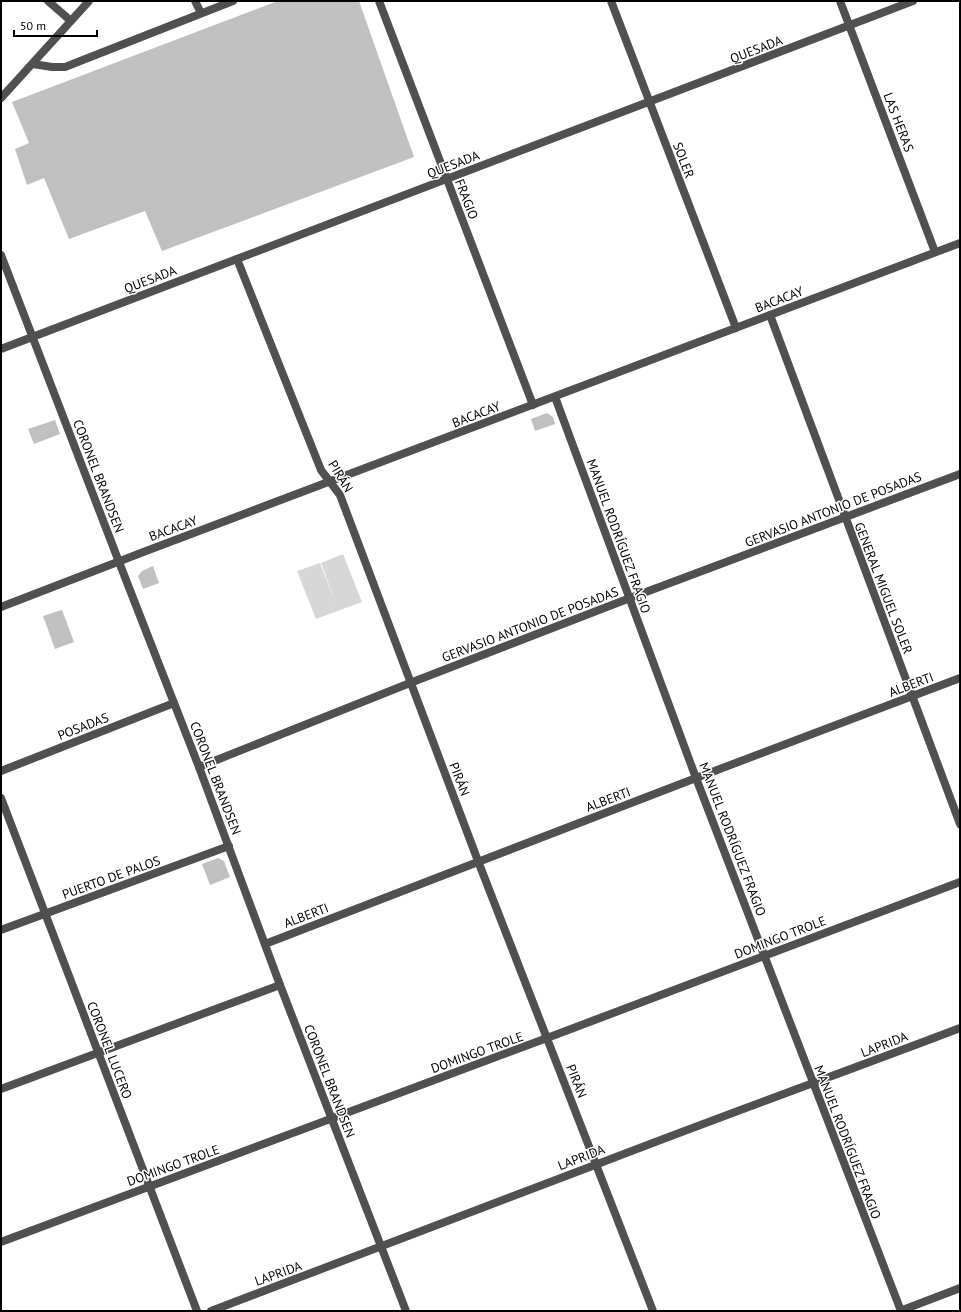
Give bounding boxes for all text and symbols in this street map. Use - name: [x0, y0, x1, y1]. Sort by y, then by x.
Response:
- scale bar: [14, 12, 97, 38]
- text: 50 m: [20, 18, 46, 33]
- street label: QUESADA: [728, 32, 785, 67]
- street label: LAS HERAS: [879, 90, 918, 154]
- street label: SOLER: [669, 140, 698, 181]
- street label: QUESADA: [425, 147, 482, 182]
- street label: FRAGIO: [451, 177, 482, 222]
- street label: QUESADA: [122, 262, 179, 297]
- street label: BACACAY: [753, 282, 806, 316]
- street label: BACACAY: [450, 397, 503, 431]
- street label: CORONEL BRANDSEN: [69, 417, 128, 535]
- street label: PIRÁN: [324, 457, 357, 496]
- street label: MANUEL RODRÍGUEZ FRAGIO: [583, 457, 654, 616]
- street label: GERVASIO ANTONIO DE POSADAS: [742, 468, 924, 551]
- street label: BACACAY: [147, 512, 200, 545]
- street label: GENERAL MIGUEL SOLER: [851, 520, 917, 657]
- street label: GERVASIO ANTONIO DE POSADAS: [439, 583, 621, 666]
- street label: ALBERTI: [886, 668, 936, 701]
- street label: POSADAS: [55, 709, 111, 744]
- street label: CORONEL BRANDSEN: [186, 719, 245, 837]
- street label: PIRÁN: [445, 760, 474, 798]
- street label: MANUEL RODRÍGUEZ FRAGIO: [695, 760, 770, 919]
- street label: ALBERTI: [583, 783, 633, 816]
- street label: PUERTO DE PALOS: [60, 852, 163, 903]
- street label: ALBERTI: [281, 899, 331, 932]
- street label: DOMINGO TROLE: [732, 912, 829, 963]
- street label: CORONEL LUCERO: [83, 999, 136, 1101]
- street label: CORONEL BRANDSEN: [300, 1022, 359, 1140]
- street label: DOMINGO TROLE: [429, 1028, 526, 1077]
- street label: LAPRIDA: [858, 1028, 910, 1061]
- street label: PIRÁN: [562, 1062, 591, 1100]
- street label: MANUEL RODRÍGUEZ FRAGIO: [810, 1063, 885, 1222]
- street label: DOMINGO TROLE: [125, 1141, 222, 1190]
- street label: LAPRIDA: [555, 1141, 607, 1174]
- street label: LAPRIDA: [252, 1257, 304, 1290]

